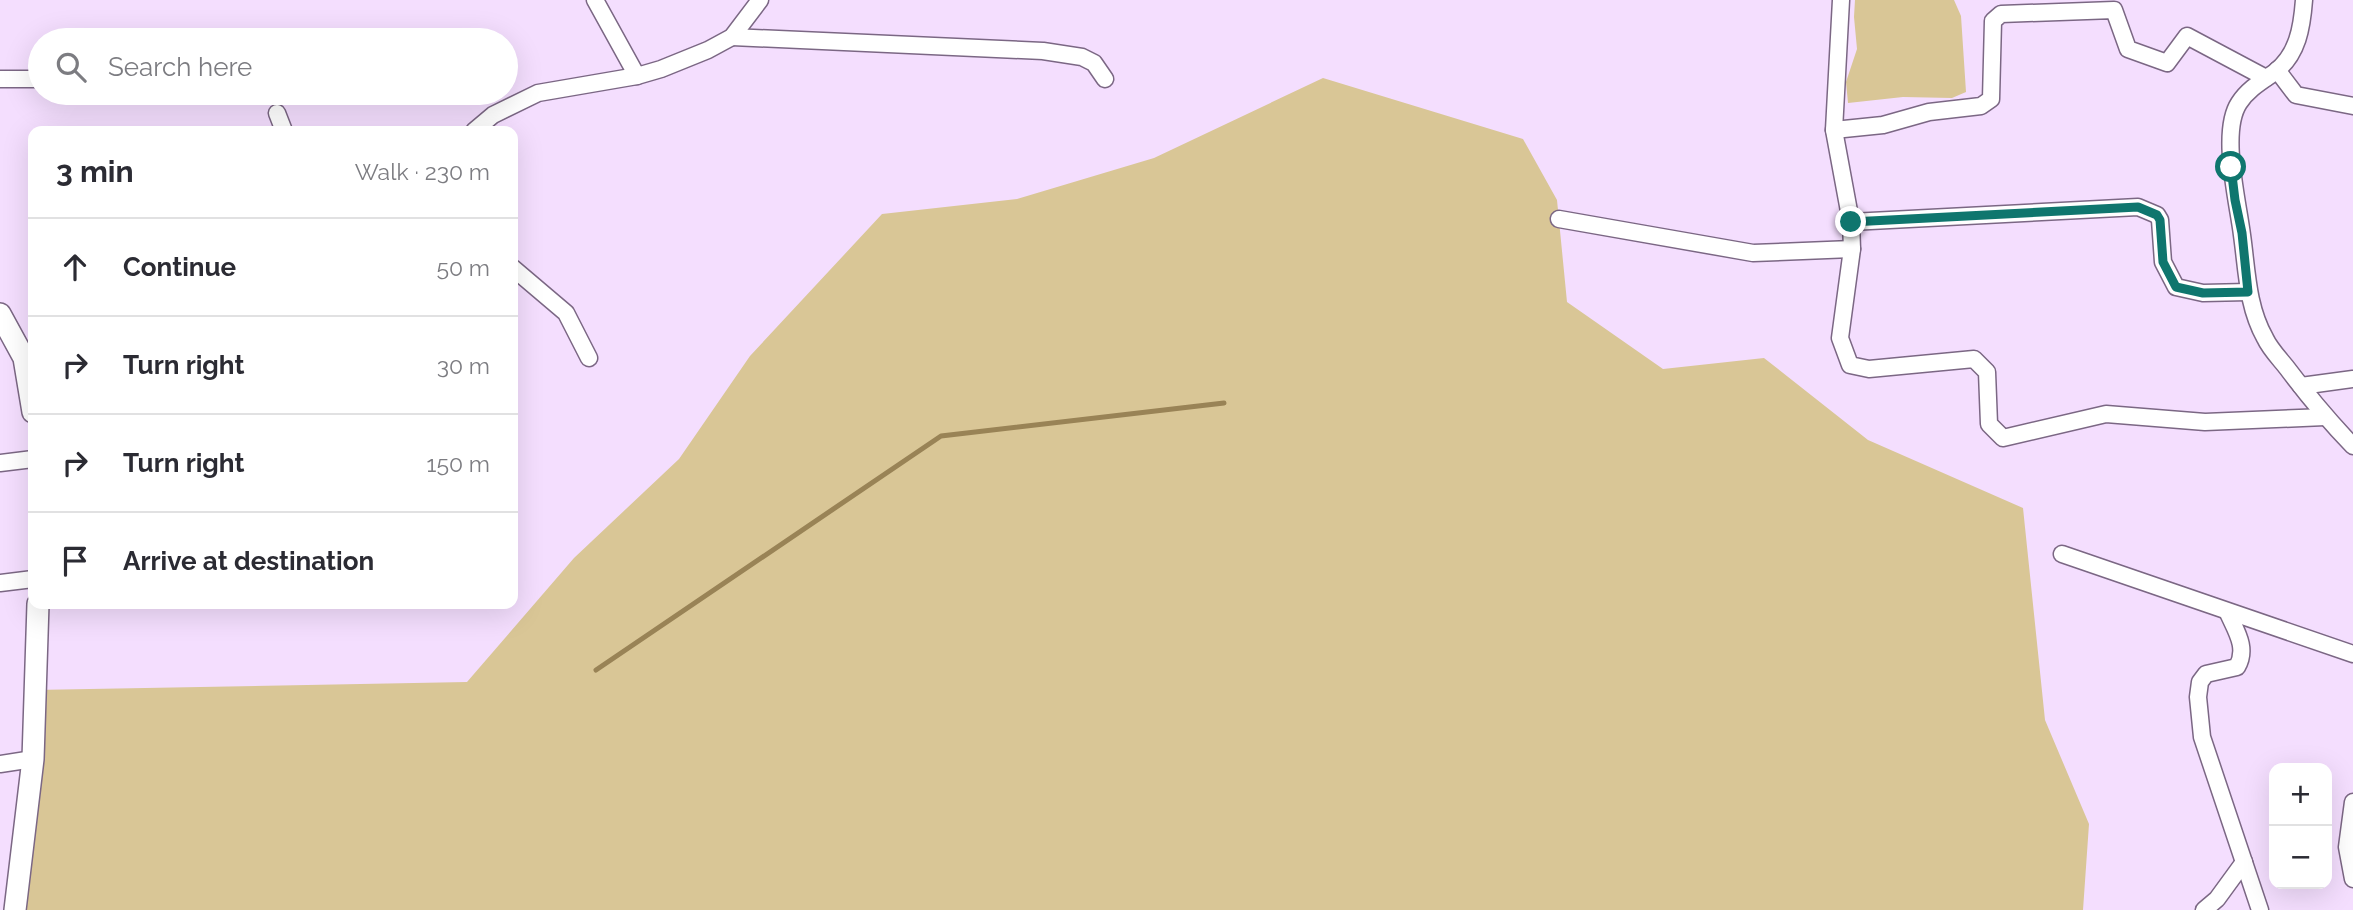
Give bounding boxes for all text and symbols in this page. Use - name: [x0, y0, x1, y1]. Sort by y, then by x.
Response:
- search box: [28, 28, 518, 105]
- icon: search: [52, 48, 90, 86]
- text: Search here: [108, 52, 252, 82]
- route start: [2215, 151, 2246, 182]
- text: 3 min: [56, 154, 134, 189]
- text: Walk · 230 m: [355, 158, 490, 185]
- route end: [1835, 206, 1866, 237]
- icon: ahead: [56, 248, 94, 286]
- text: Continue: [123, 252, 236, 282]
- text: 50 m: [436, 254, 490, 281]
- icon: right: [56, 346, 94, 384]
- text: Turn right: [123, 350, 244, 380]
- text: 30 m: [437, 352, 490, 379]
- icon: right: [56, 444, 94, 482]
- text: Turn right: [123, 448, 244, 478]
- text: 150 m: [427, 450, 490, 477]
- icon: arrive: [56, 542, 94, 580]
- text: Arrive at destination: [123, 546, 374, 576]
- map controls: [2269, 763, 2332, 889]
- button: +: [2269, 763, 2332, 826]
- button: −: [2269, 826, 2332, 889]

